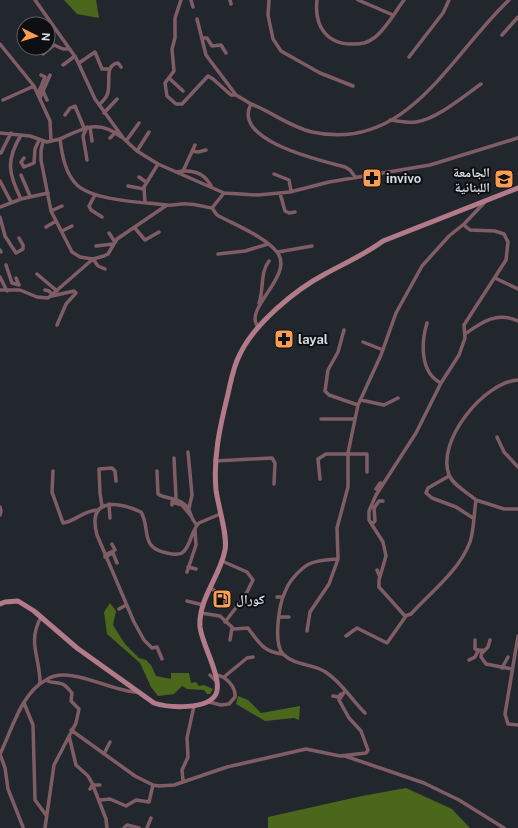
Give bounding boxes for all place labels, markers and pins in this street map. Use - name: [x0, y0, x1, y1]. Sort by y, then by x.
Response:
- place label: الجامعة اللبنانية: [453, 165, 490, 195]
- pharmacy icon: invivo: [361, 167, 383, 189]
- school or university icon: الجامعة اللبنانية: [493, 168, 515, 190]
- place label: invivo: [386, 171, 421, 186]
- pharmacy icon: layal: [273, 328, 295, 350]
- place label: layal: [298, 332, 328, 347]
- fuel station icon: كورال: [211, 588, 233, 610]
- place label: كورال: [236, 592, 265, 607]

